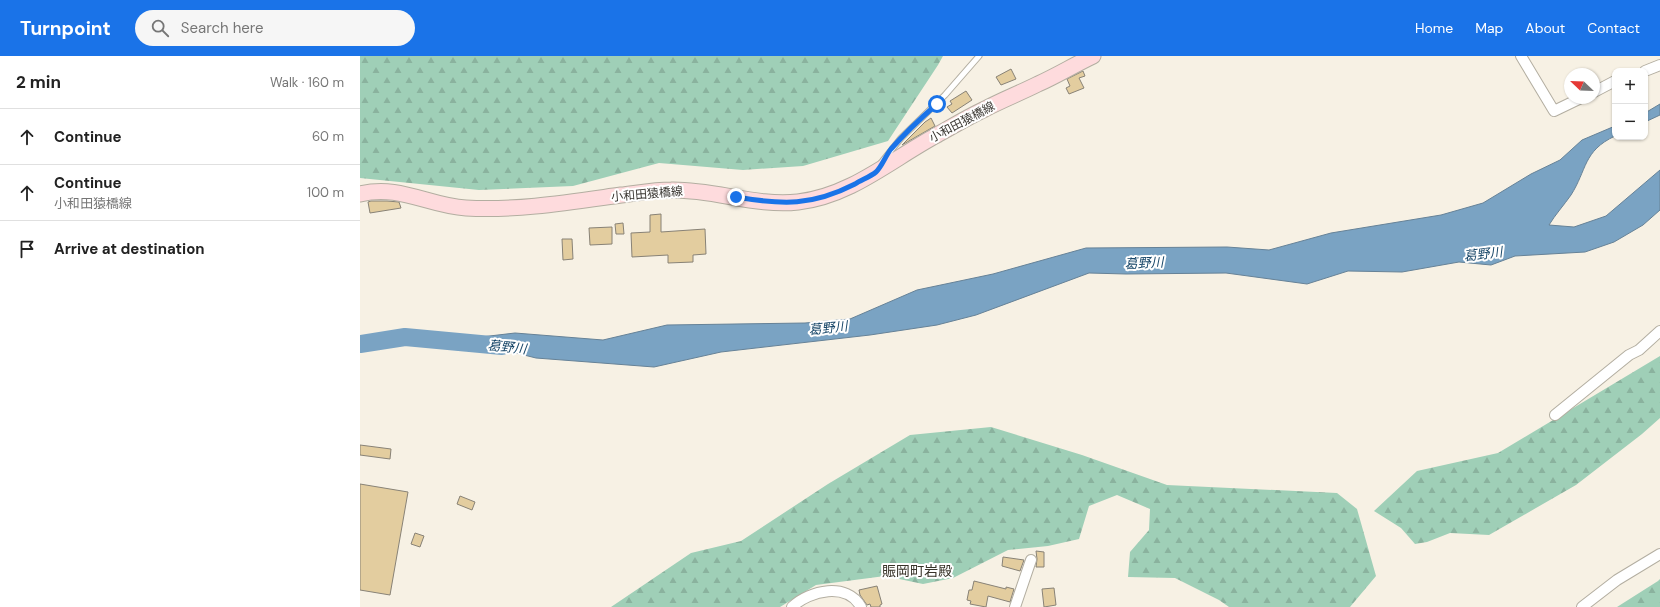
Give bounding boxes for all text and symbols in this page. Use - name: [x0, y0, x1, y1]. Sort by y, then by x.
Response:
- search box: [135, 10, 415, 46]
- text: Turnpoint: [20, 16, 111, 41]
- icon: search: [149, 17, 171, 39]
- text: Search here: [181, 18, 264, 38]
- text: Home: [1415, 19, 1453, 37]
- text: Map: [1475, 19, 1503, 37]
- text: About: [1525, 19, 1565, 37]
- text: Contact: [1587, 19, 1640, 37]
- north arrow: [1564, 68, 1600, 104]
- map controls: [1612, 68, 1648, 140]
- button: +: [1612, 68, 1648, 104]
- text: 2 min: [16, 71, 61, 93]
- text: Walk · 160 m: [270, 74, 344, 91]
- route start: [928, 95, 946, 113]
- street label: 小和田猿橋線: [926, 98, 998, 146]
- button: −: [1612, 104, 1648, 140]
- icon: ahead: [16, 126, 38, 148]
- text: Continue: [54, 127, 122, 147]
- text: 60 m: [312, 128, 344, 145]
- text: Continue: [54, 173, 122, 193]
- icon: ahead: [16, 182, 38, 204]
- street label: 小和田猿橋線: [610, 183, 684, 205]
- text: 100 m: [307, 184, 344, 201]
- route end: [727, 188, 745, 206]
- text: 小和田猿橋線: [54, 195, 132, 212]
- icon: arrive: [16, 238, 38, 260]
- text: Arrive at destination: [54, 239, 205, 259]
- water label: 葛野川: [1463, 243, 1505, 265]
- water label: 葛野川: [1124, 253, 1166, 273]
- water label: 葛野川: [808, 317, 850, 338]
- water label: 葛野川: [487, 337, 529, 358]
- district label: 賑岡町岩殿: [882, 562, 952, 580]

